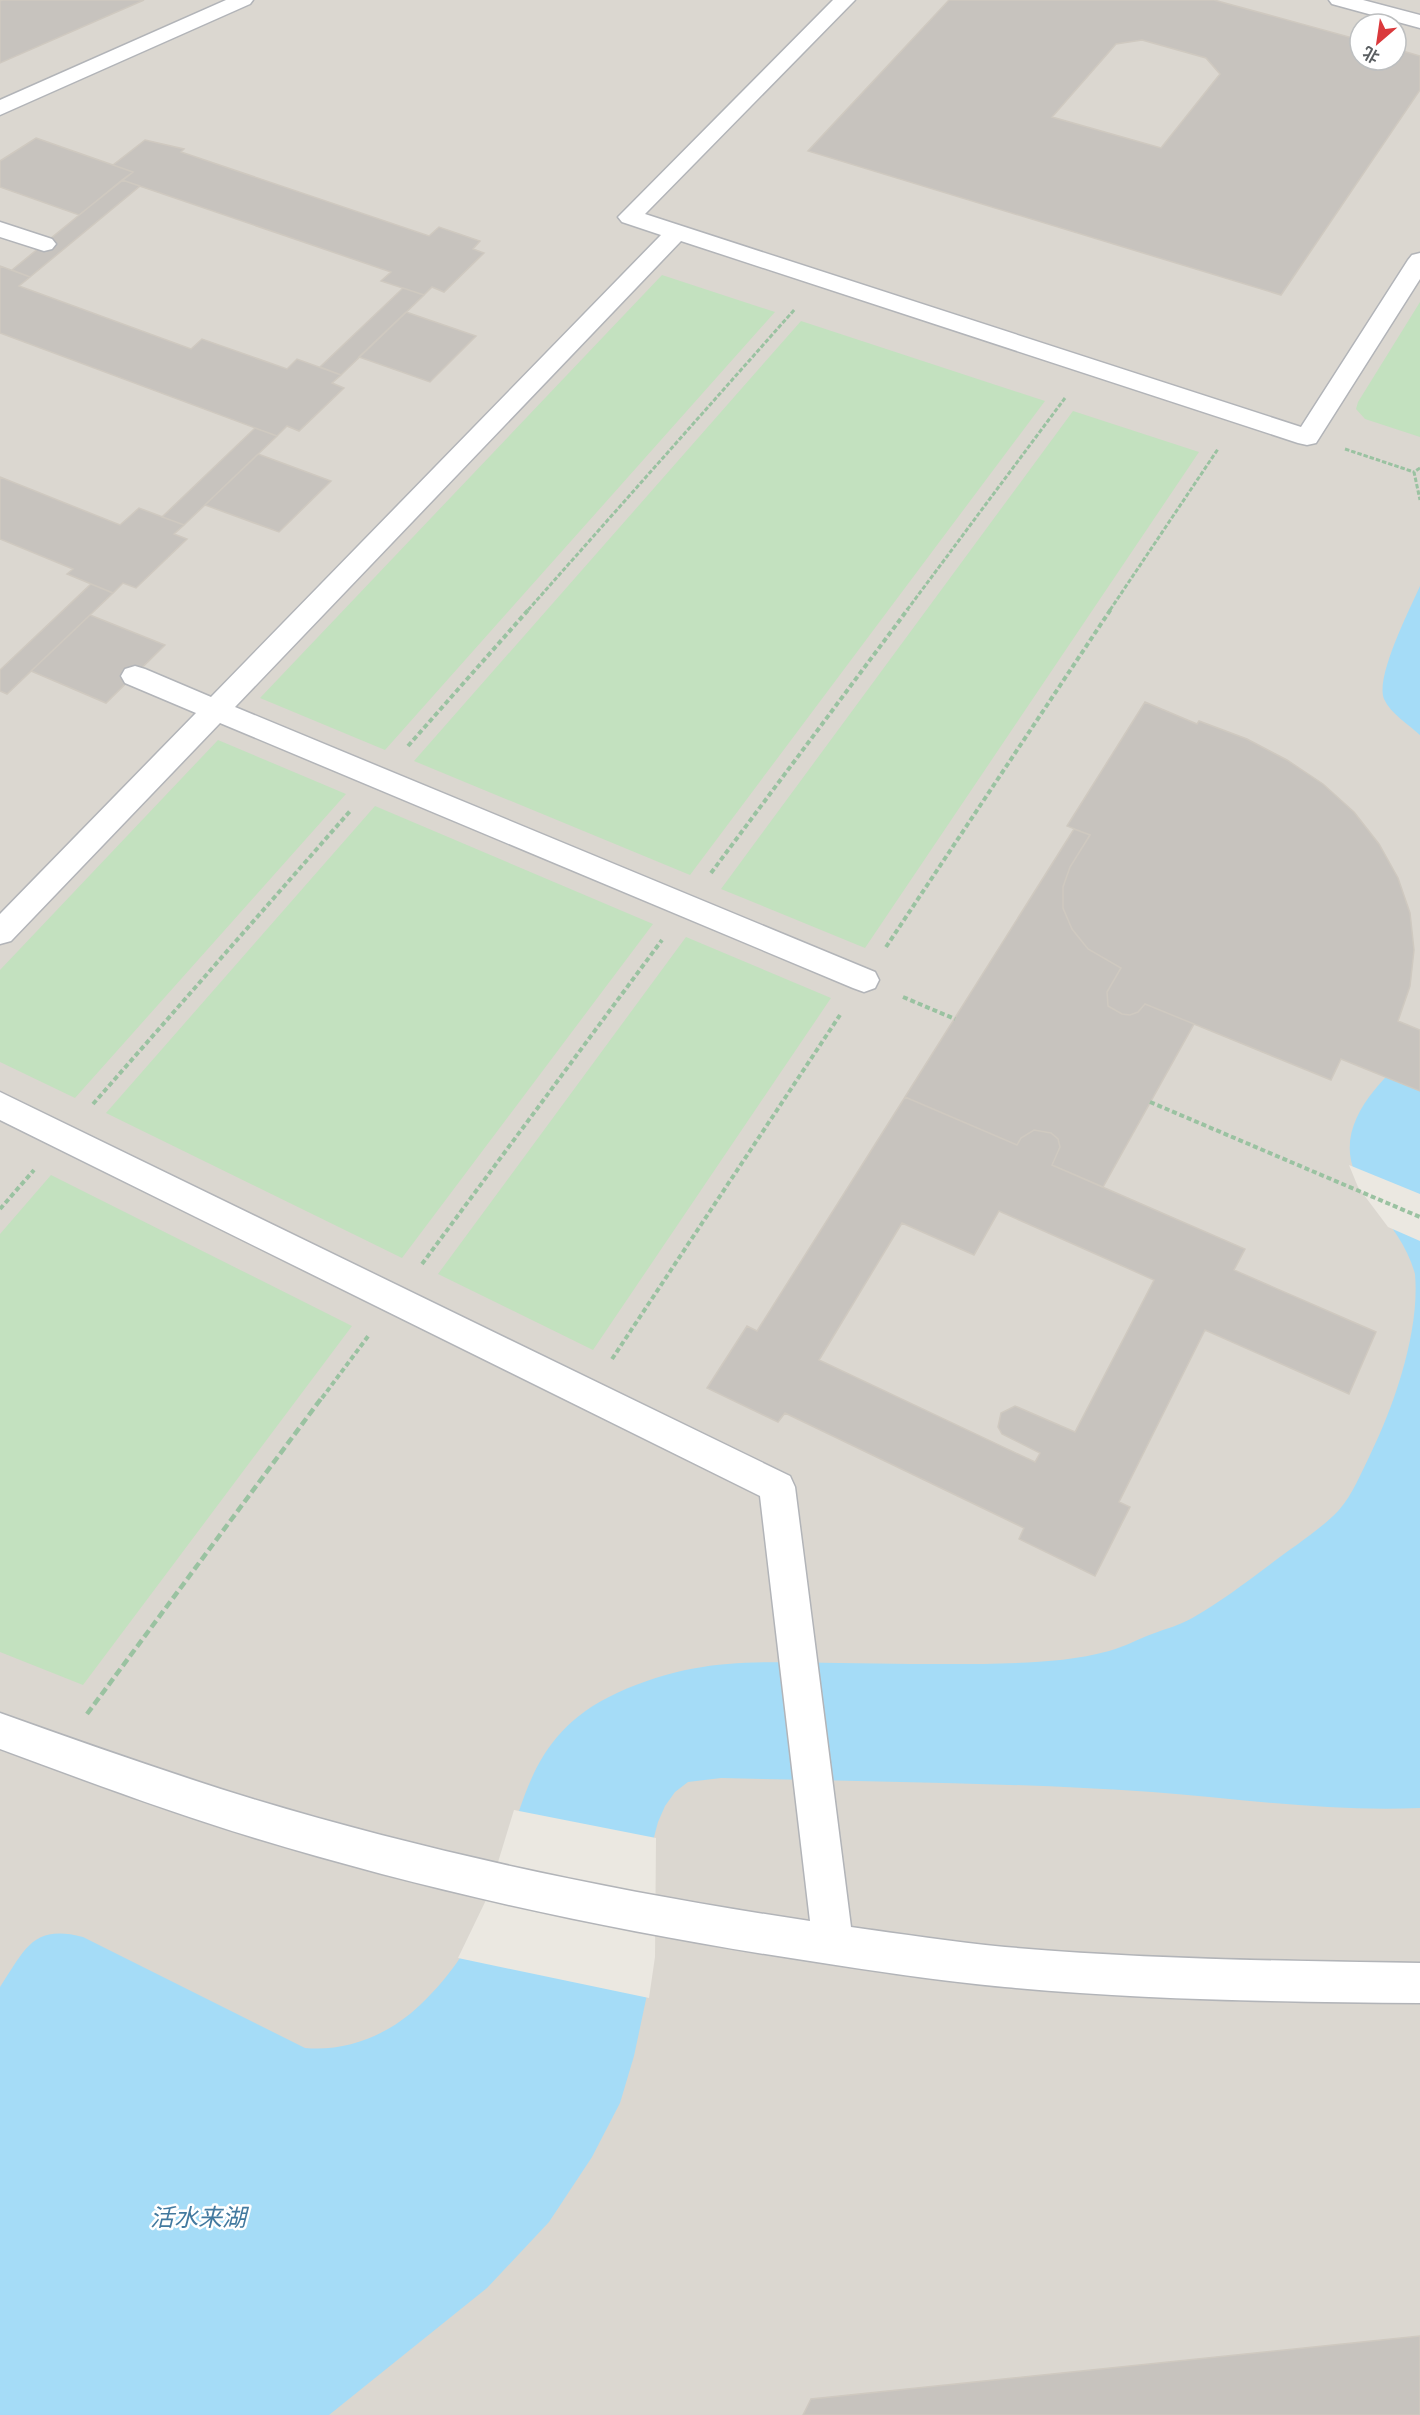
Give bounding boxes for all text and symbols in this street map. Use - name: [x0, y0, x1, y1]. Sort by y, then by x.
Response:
- north arrow: [1348, 12, 1408, 72]
- text: 北: [1359, 42, 1383, 67]
- water label: 活水来湖: [150, 2203, 250, 2232]

